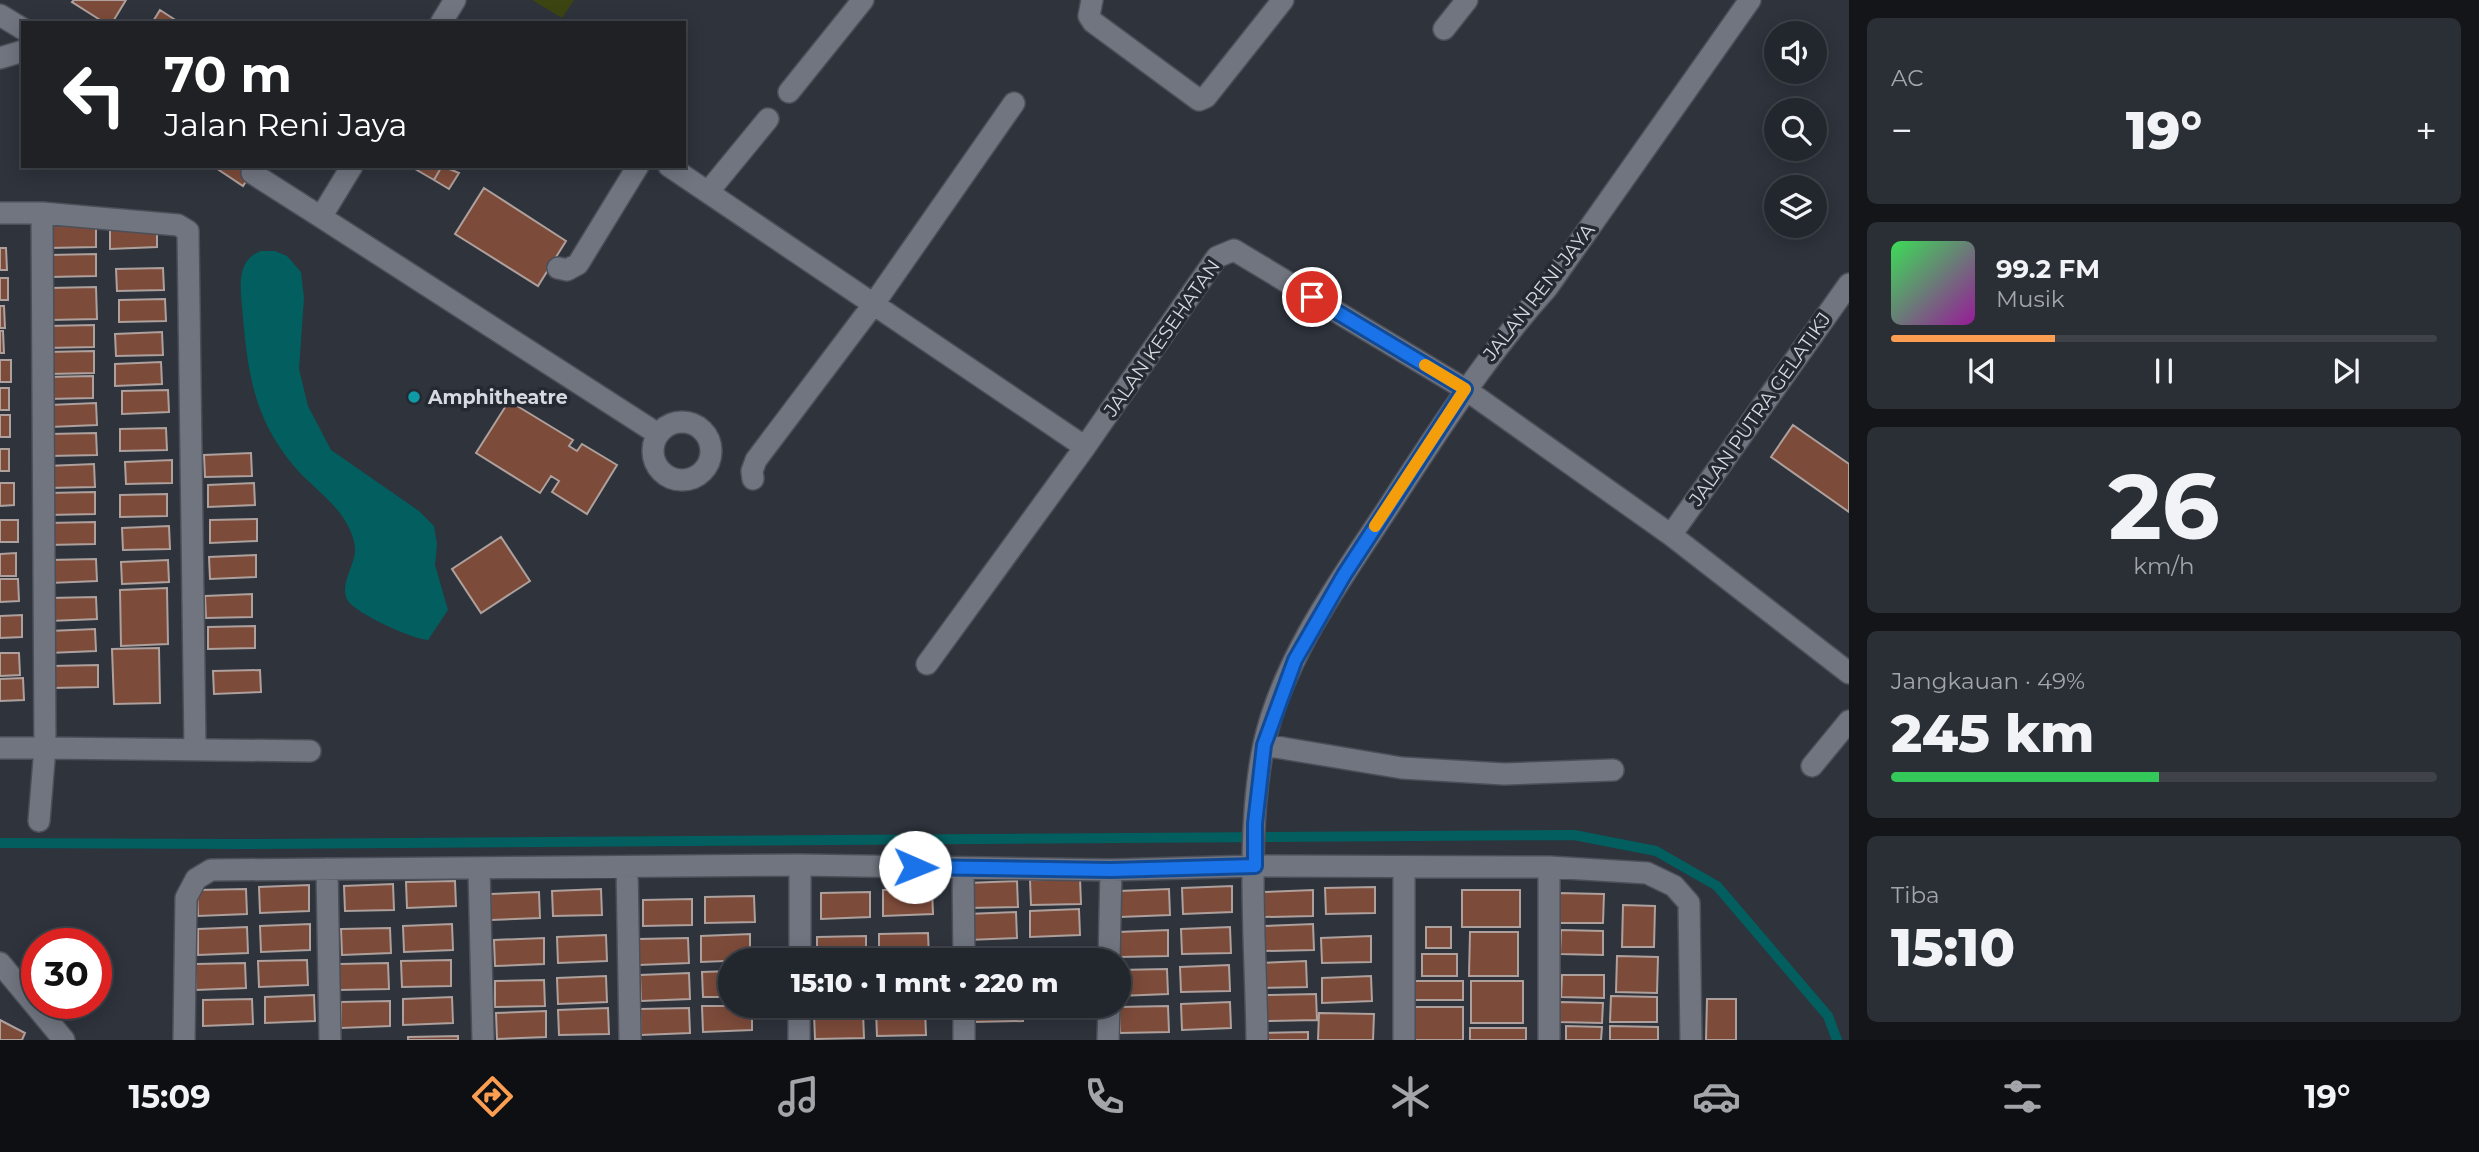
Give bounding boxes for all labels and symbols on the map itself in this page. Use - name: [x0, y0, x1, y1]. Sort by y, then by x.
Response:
- street label: JALAN RENI JAYA: [1478, 219, 1600, 366]
- street label: JALAN KESEHATAN: [1099, 255, 1225, 422]
- pin: [1282, 267, 1342, 327]
- street label: JALAN PUTRA GELATIKJ: [1684, 308, 1836, 511]
- place label: Amphitheatre: [427, 386, 568, 409]
- marker: Amphitheatre: [406, 389, 422, 405]
- position arrow: [878, 830, 952, 904]
- speed limit sign: 30: [21, 928, 112, 1019]

